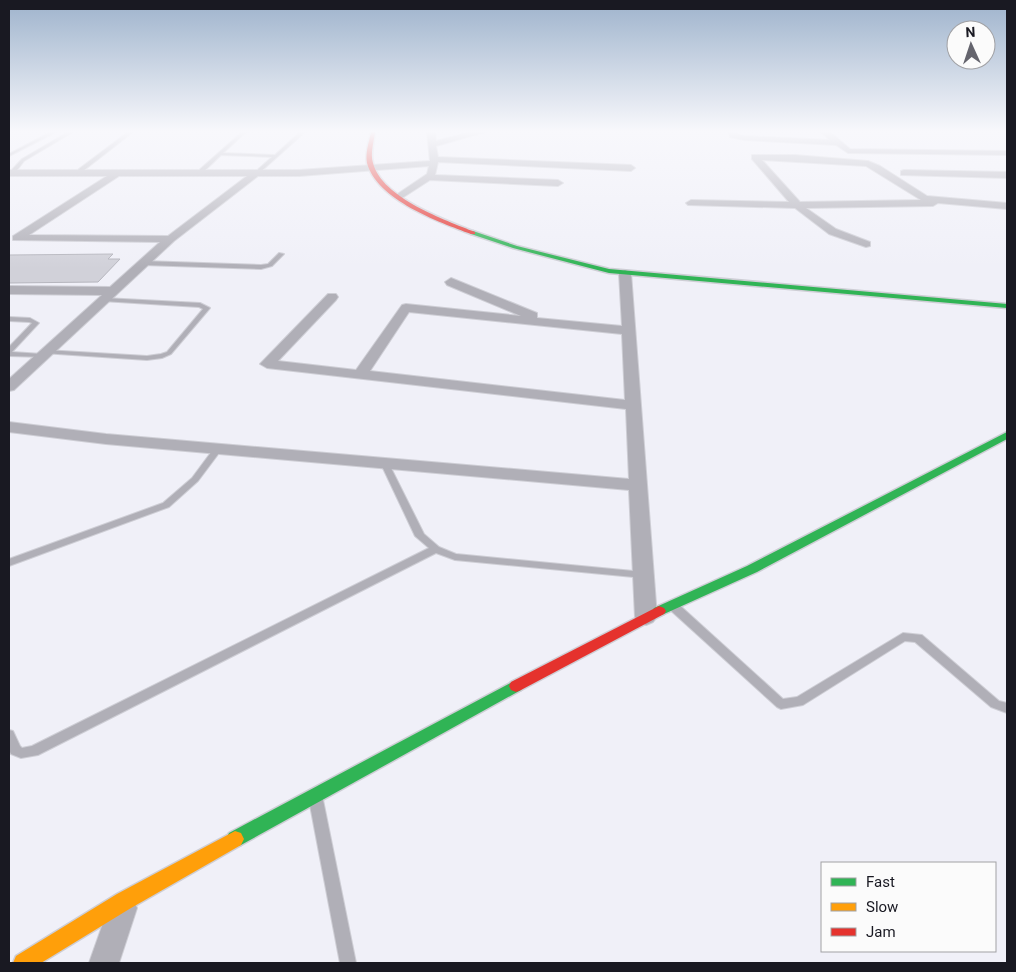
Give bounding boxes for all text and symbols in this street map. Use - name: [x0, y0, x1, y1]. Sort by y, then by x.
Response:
- north arrow: [946, 20, 996, 70]
- text: N: [965, 24, 976, 40]
- legend: [821, 862, 996, 952]
- text: Fast: [866, 873, 895, 891]
- text: Slow: [866, 898, 898, 916]
- text: Jam: [866, 923, 896, 941]

